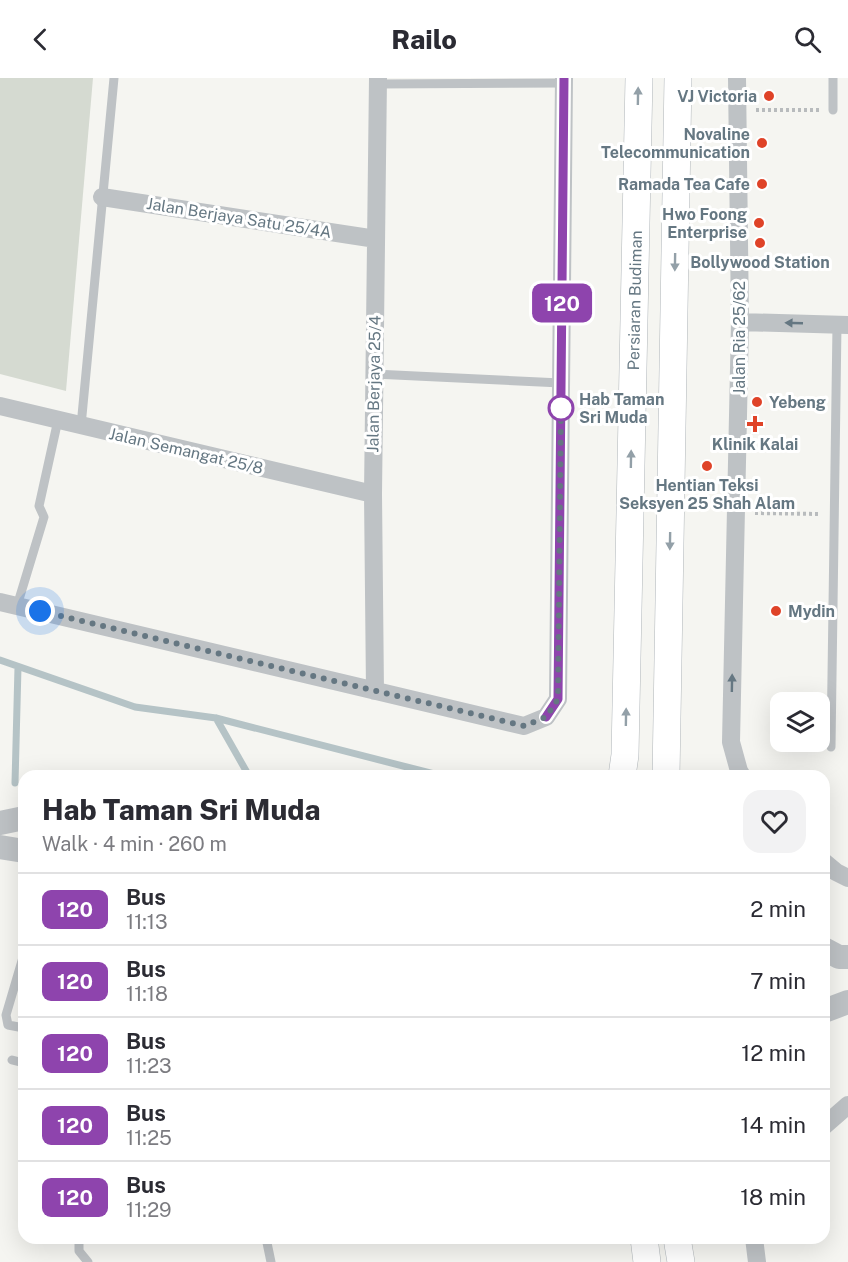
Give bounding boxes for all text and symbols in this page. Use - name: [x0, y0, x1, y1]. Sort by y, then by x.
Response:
- icon: back: [24, 23, 57, 56]
- text: Railo: [391, 23, 457, 55]
- icon: search: [791, 23, 824, 56]
- one-way arrow: [634, 87, 643, 106]
- place label: VJ Victoria: [677, 87, 757, 106]
- marker: VJ Victoria: [762, 89, 776, 103]
- place label: Novaline Telecommunication: [601, 125, 750, 162]
- marker: Novaline Telecommunication: [755, 136, 769, 150]
- place label: Ramada Tea Cafe: [618, 175, 750, 194]
- marker: Ramada Tea Cafe: [755, 177, 769, 191]
- street label: Jalan Berjaya Satu 25/4A: [145, 194, 333, 242]
- place label: Hwo Foong Enterprise: [662, 205, 747, 242]
- marker: Hwo Foong Enterprise: [752, 216, 766, 230]
- street label: Persiaran Budiman: [623, 230, 645, 370]
- marker: Bollywood Station: [753, 236, 767, 250]
- one-way arrow: [670, 253, 680, 272]
- place label: Bollywood Station: [690, 253, 830, 272]
- street label: Jalan Ria 25/62: [730, 281, 749, 395]
- line badge: 120: [528, 284, 596, 322]
- text: 120: [544, 291, 580, 316]
- street label: Jalan Berjaya 25/4: [363, 315, 385, 453]
- one-way arrow: [785, 319, 804, 328]
- place label: Hab Taman Sri Muda: [579, 390, 664, 427]
- place label: Yebeng: [769, 393, 826, 412]
- marker: Hab Taman Sri Muda: [548, 395, 574, 421]
- marker: Yebeng: [750, 395, 764, 409]
- marker: Klinik Kalai: [746, 415, 764, 433]
- street label: Jalan Semangat 25/8: [107, 424, 265, 478]
- place label: Klinik Kalai: [712, 435, 798, 454]
- one-way arrow: [626, 450, 636, 469]
- marker: Hentian Teksi Seksyen 25 Shah Alam: [700, 459, 714, 473]
- place label: Hentian Teksi Seksyen 25 Shah Alam: [619, 476, 795, 513]
- one-way arrow: [665, 532, 675, 551]
- your location: [25, 596, 55, 626]
- place label: Mydin: [788, 602, 835, 621]
- marker: Mydin: [769, 604, 783, 618]
- one-way arrow: [728, 674, 737, 693]
- map controls: [770, 692, 830, 752]
- button: layers: [770, 692, 830, 752]
- one-way arrow: [621, 708, 630, 727]
- button: heart: [743, 790, 806, 853]
- text: Hab Taman Sri Muda: [42, 793, 320, 826]
- text: Walk · 4 min · 260 m: [42, 832, 227, 856]
- text: Bus: [126, 884, 166, 910]
- text: 2 min: [750, 896, 806, 922]
- text: 120: [57, 897, 93, 922]
- text: 11:13: [126, 910, 168, 934]
- text: Bus: [126, 956, 166, 982]
- text: 7 min: [750, 968, 806, 994]
- text: 120: [57, 969, 93, 994]
- text: 11:18: [126, 982, 168, 1006]
- text: Bus: [126, 1028, 166, 1054]
- text: 12 min: [741, 1040, 806, 1066]
- text: 120: [57, 1041, 93, 1066]
- text: 11:23: [126, 1054, 172, 1078]
- text: Bus: [126, 1100, 166, 1126]
- text: 14 min: [741, 1112, 806, 1138]
- text: 120: [57, 1113, 93, 1138]
- text: 11:25: [126, 1126, 172, 1150]
- text: Bus: [126, 1172, 166, 1198]
- text: 18 min: [740, 1184, 806, 1210]
- text: 120: [57, 1185, 93, 1210]
- text: 11:29: [126, 1198, 172, 1222]

